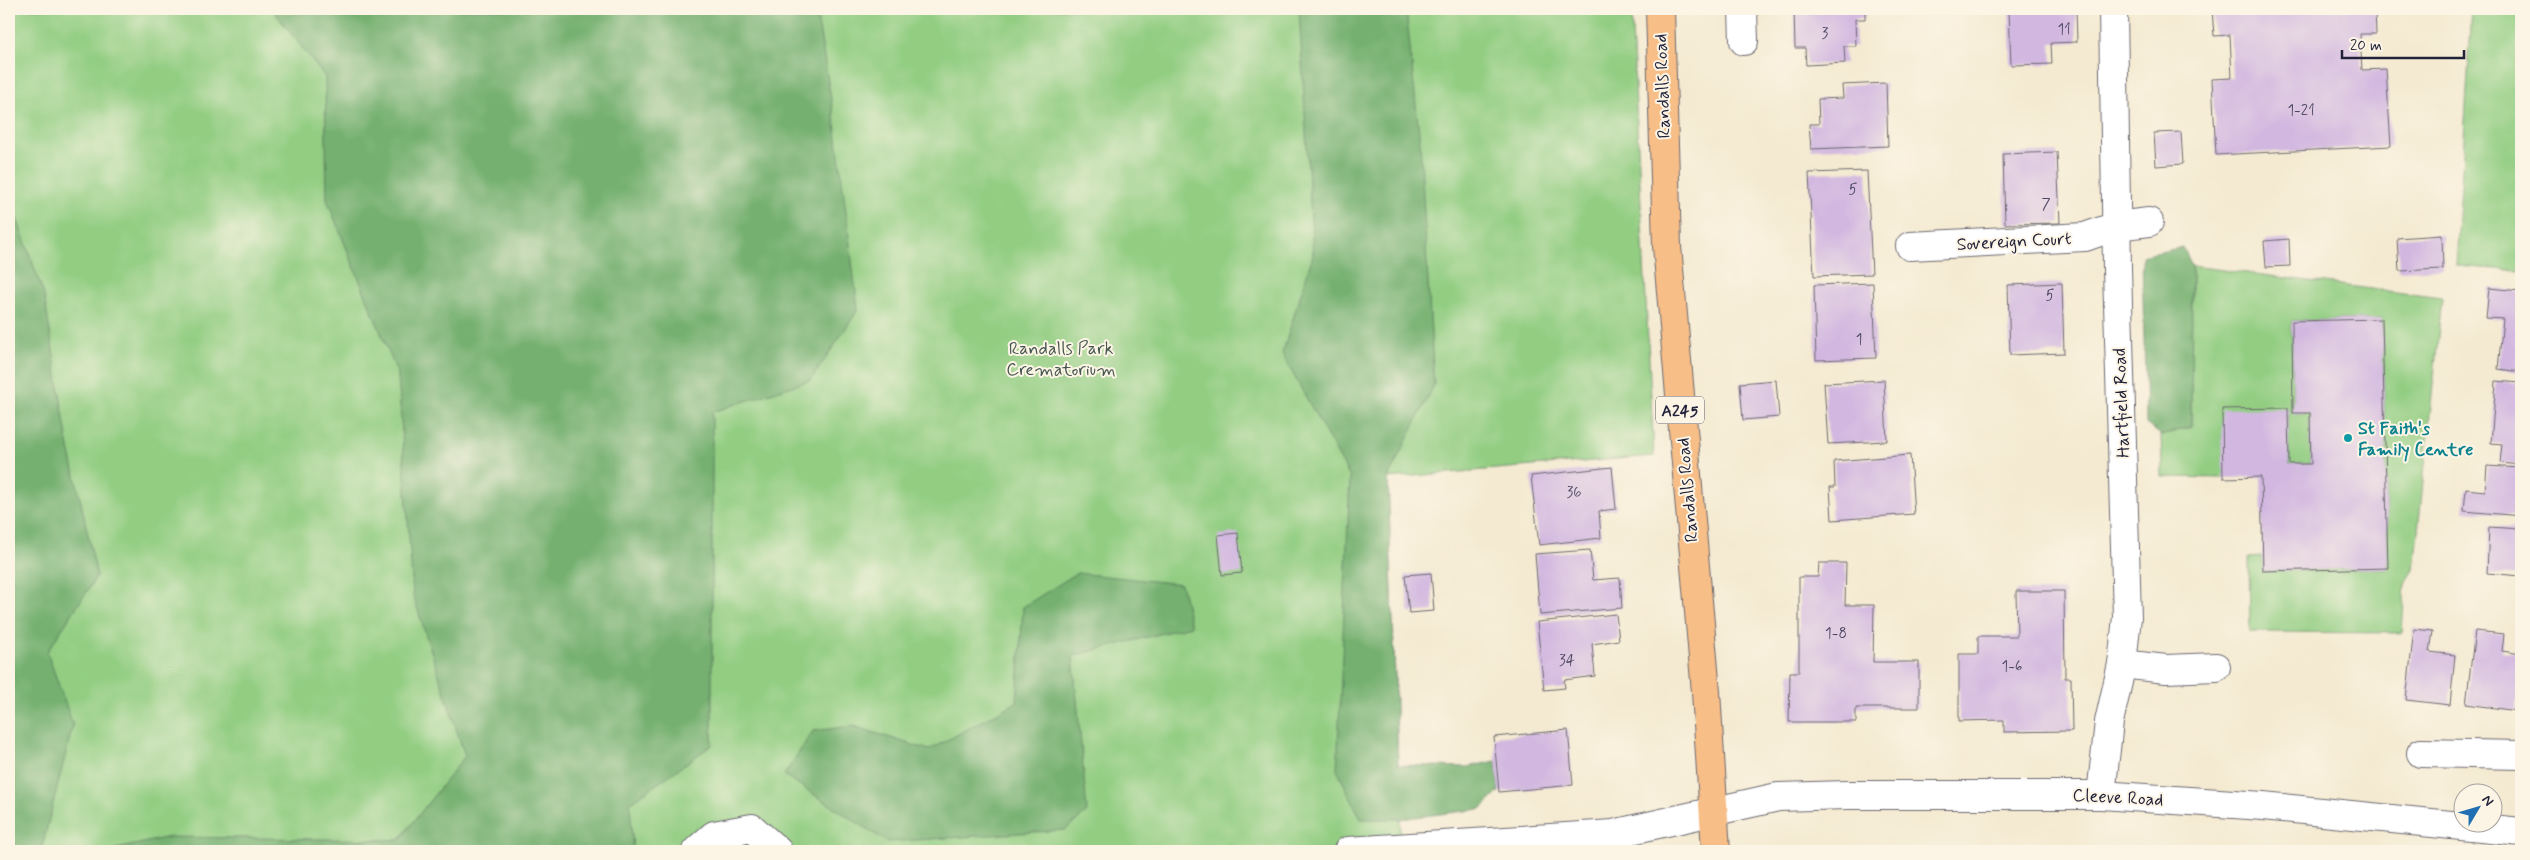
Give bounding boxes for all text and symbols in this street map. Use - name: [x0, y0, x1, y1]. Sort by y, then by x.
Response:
- house number: 11: [2057, 20, 2071, 40]
- house number: 3: [1822, 24, 1829, 44]
- scale bar: [2342, 28, 2465, 60]
- street label: Randalls Road: [1649, 33, 1677, 139]
- text: 20 m: [2350, 36, 2382, 56]
- house number: 1-21: [2287, 101, 2315, 121]
- house number: 5: [1848, 180, 1858, 200]
- house number: 7: [2041, 195, 2051, 215]
- street label: Sovereign Court: [1956, 227, 2072, 257]
- house number: 5: [2045, 286, 2055, 306]
- house number: 1: [1856, 330, 1862, 350]
- park label: Randalls Park Crematorium: [1006, 337, 1116, 382]
- street label: Hartfield Road: [2108, 347, 2136, 458]
- road number: A245: [1656, 396, 1704, 424]
- place label: St Faith's Family Centre: [2358, 417, 2473, 462]
- marker: St Faith's Family Centre: [2342, 432, 2354, 444]
- street label: Randalls Road: [1671, 437, 1705, 543]
- house number: 36: [1566, 483, 1582, 503]
- house number: 1-8: [1825, 624, 1847, 644]
- house number: 34: [1559, 651, 1575, 671]
- house number: 1-6: [2001, 657, 2023, 677]
- north arrow: [2452, 782, 2502, 832]
- street label: Cleeve Road: [2072, 784, 2164, 812]
- text: N: [2477, 791, 2497, 810]

